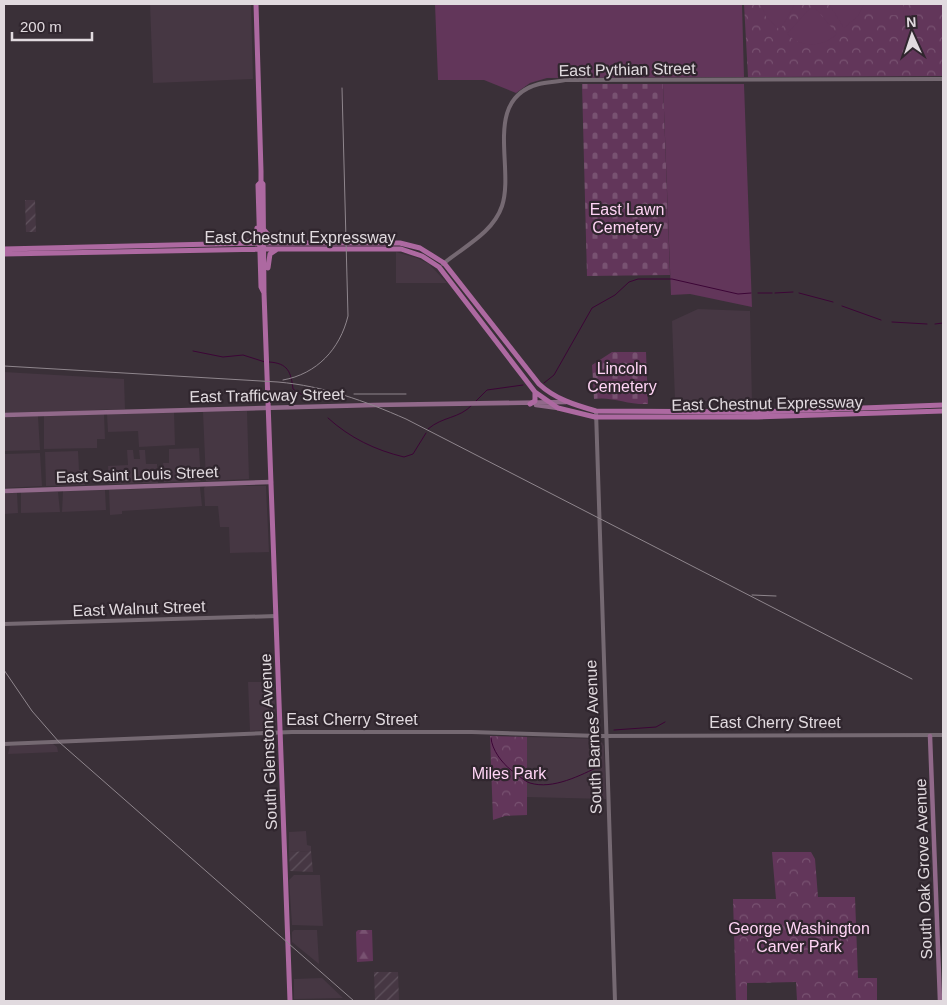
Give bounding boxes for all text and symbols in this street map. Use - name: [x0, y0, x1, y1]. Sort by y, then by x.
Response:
- scale bar: [12, 10, 92, 42]
- north arrow: [887, 10, 937, 60]
- text: N: [906, 14, 917, 30]
- text: 200 m: [20, 18, 62, 35]
- street label: East Pythian Street: [558, 60, 696, 79]
- park label: East Lawn Cemetery: [590, 201, 664, 236]
- street label: East Chestnut Expressway: [204, 229, 396, 246]
- park label: Lincoln Cemetery: [587, 360, 657, 395]
- street label: East Trafficway Street: [189, 386, 345, 405]
- street label: East Chestnut Expressway: [671, 393, 863, 414]
- street label: East Saint Louis Street: [55, 463, 219, 486]
- street label: East Walnut Street: [72, 598, 206, 619]
- street label: South Glenstone Avenue: [257, 653, 280, 831]
- street label: South Barnes Avenue: [582, 659, 605, 814]
- street label: East Cherry Street: [286, 711, 418, 728]
- street label: East Cherry Street: [709, 714, 841, 731]
- park label: Miles Park: [472, 765, 547, 782]
- street label: South Oak Grove Avenue: [912, 778, 935, 960]
- park label: George Washington Carver Park: [728, 920, 870, 955]

